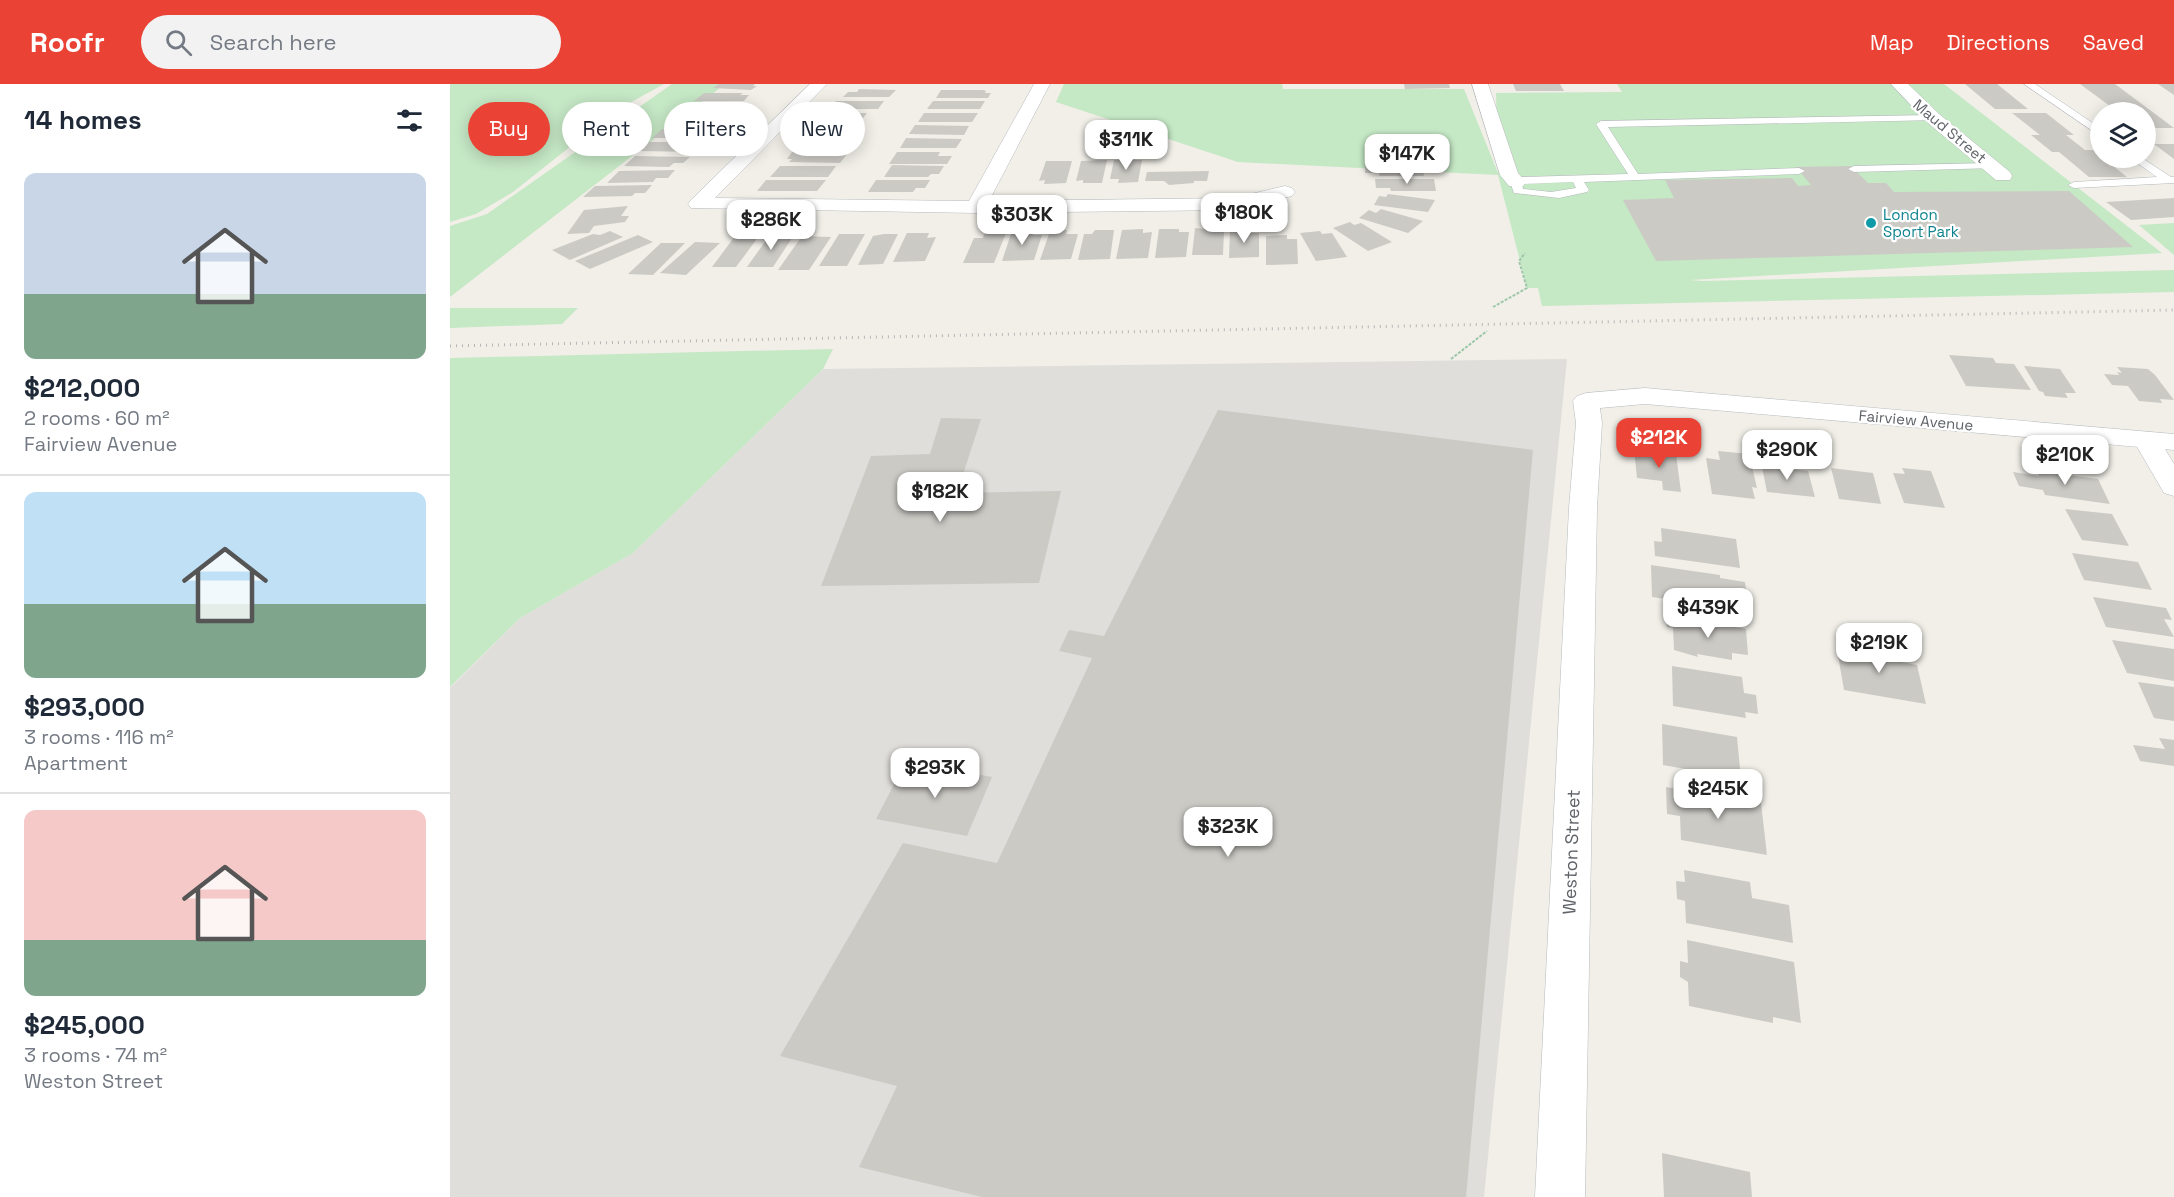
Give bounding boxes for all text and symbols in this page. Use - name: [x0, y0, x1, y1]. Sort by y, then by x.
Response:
- search box: [141, 15, 561, 69]
- text: Roofr: [30, 24, 105, 60]
- icon: search: [162, 26, 195, 59]
- text: Search here: [210, 28, 337, 56]
- text: Map: [1870, 29, 1914, 56]
- text: Directions: [1947, 29, 2050, 56]
- text: Saved: [2083, 29, 2144, 56]
- street label: Maud Street: [1909, 95, 1991, 167]
- chip: Buy: [468, 102, 550, 156]
- chip: Rent: [562, 102, 652, 156]
- chip: Filters: [664, 102, 768, 156]
- chip: New: [780, 102, 865, 156]
- map controls: [2090, 102, 2156, 168]
- button: layers: [2090, 102, 2156, 168]
- text: 14 homes: [24, 103, 142, 137]
- icon: filters: [393, 104, 426, 137]
- pin: $311K: [1084, 120, 1168, 171]
- text: $311K: [1099, 126, 1153, 152]
- pin: $147K: [1365, 134, 1449, 185]
- text: $147K: [1379, 140, 1435, 166]
- pin: $180K: [1202, 193, 1286, 244]
- pin: $303K: [980, 195, 1064, 246]
- text: $180K: [1215, 199, 1273, 225]
- pin: $286K: [729, 200, 813, 251]
- text: $303K: [991, 201, 1053, 227]
- place label: London Sport Park: [1883, 205, 1959, 241]
- text: $286K: [741, 206, 801, 232]
- icon: home: [171, 212, 279, 320]
- marker: London Sport Park: [1864, 216, 1878, 230]
- text: $212,000: [24, 371, 140, 405]
- text: 2 rooms · 60 m²: [24, 405, 170, 431]
- street label: Fairview Avenue: [1858, 406, 1974, 434]
- pin: $212K: [1617, 418, 1701, 469]
- text: $212K: [1630, 424, 1688, 450]
- pin: $290K: [1745, 430, 1829, 481]
- text: Fairview Avenue: [24, 431, 177, 457]
- pin: $210K: [2023, 435, 2107, 486]
- text: $290K: [1756, 436, 1818, 462]
- text: $210K: [2036, 441, 2094, 467]
- pin: $182K: [898, 472, 982, 523]
- text: $182K: [911, 478, 969, 504]
- icon: home: [171, 531, 279, 639]
- pin: $439K: [1666, 588, 1750, 639]
- text: $439K: [1677, 594, 1739, 620]
- pin: $219K: [1837, 623, 1921, 674]
- text: $219K: [1850, 629, 1908, 655]
- text: $293,000: [24, 690, 145, 724]
- text: 3 rooms · 116 m²: [24, 724, 174, 750]
- pin: $293K: [893, 748, 977, 799]
- text: Apartment: [24, 750, 128, 776]
- text: $293K: [905, 754, 965, 780]
- pin: $245K: [1676, 769, 1760, 820]
- text: $245K: [1688, 775, 1748, 801]
- street label: Weston Street: [1557, 789, 1585, 915]
- pin: $323K: [1186, 807, 1270, 858]
- text: $323K: [1198, 813, 1258, 839]
- icon: home: [171, 849, 279, 957]
- text: $245,000: [24, 1008, 145, 1042]
- text: 3 rooms · 74 m²: [24, 1042, 167, 1068]
- text: Weston Street: [24, 1068, 163, 1094]

